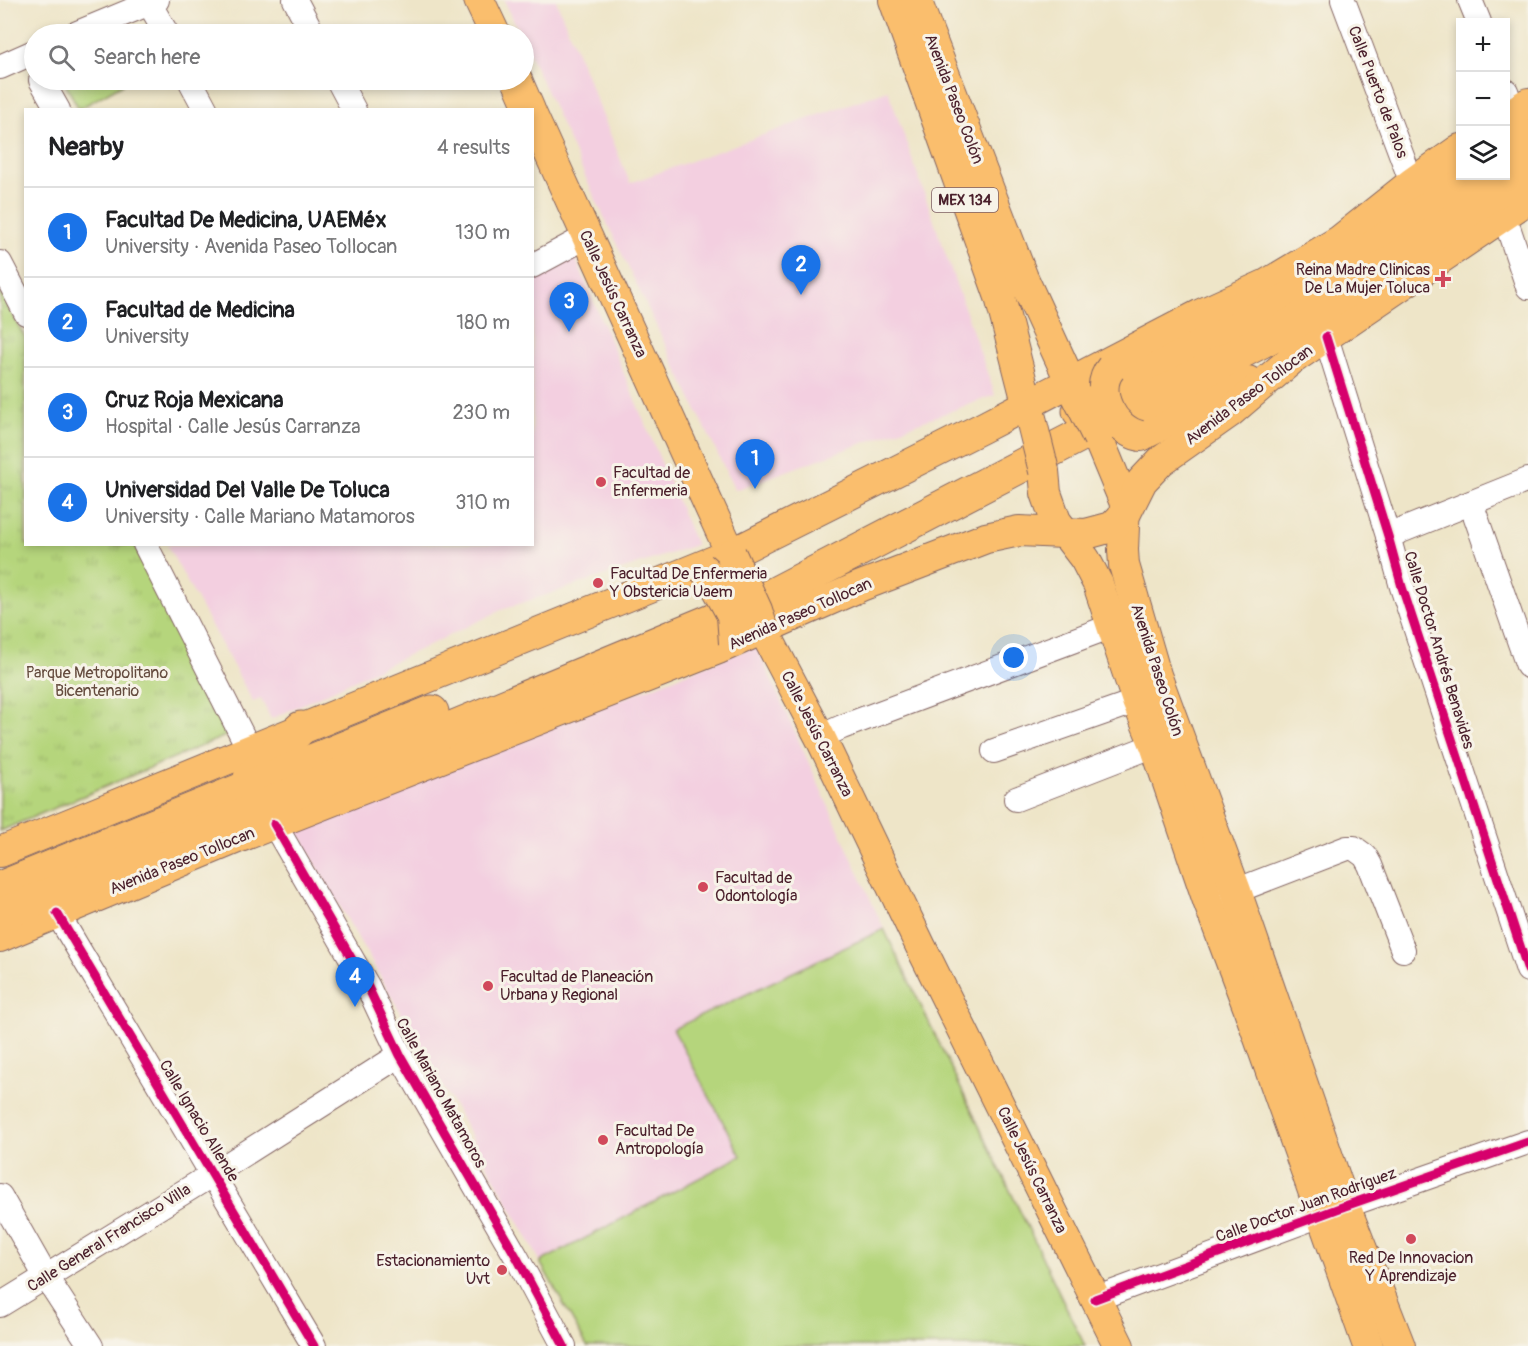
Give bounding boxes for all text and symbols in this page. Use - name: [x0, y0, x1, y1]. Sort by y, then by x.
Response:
- map controls: [1456, 18, 1510, 180]
- button: +: [1456, 18, 1510, 72]
- street label: Calle Puerto de Palos: [1344, 23, 1412, 161]
- search box: [24, 24, 534, 90]
- street label: Avenida Paseo Colón: [920, 31, 988, 167]
- icon: search: [45, 41, 78, 74]
- text: Search here: [93, 43, 200, 71]
- button: −: [1456, 72, 1510, 126]
- button: layers: [1456, 126, 1510, 180]
- text: Nearby: [48, 131, 124, 163]
- text: 4 results: [437, 135, 510, 160]
- road number: MEX 134: [932, 188, 998, 212]
- text: Facultad De Medicina, UAEMéx: [105, 206, 386, 234]
- text: 1: [64, 220, 71, 245]
- text: 130 m: [455, 220, 510, 245]
- street label: Calle Jesús Carranza: [575, 227, 651, 361]
- text: University · Avenida Paseo Tollocan: [105, 234, 397, 259]
- pin: 2: [782, 246, 820, 295]
- place label: Reina Madre Clinicas De La Mujer Toluca: [1296, 260, 1430, 298]
- marker: Reina Madre Clinicas De La Mujer Toluca: [1434, 270, 1452, 288]
- pin: 3: [550, 282, 588, 332]
- text: Facultad de Medicina: [105, 296, 295, 324]
- text: 2: [62, 310, 73, 335]
- text: 180 m: [456, 310, 510, 335]
- text: University: [105, 324, 189, 349]
- street label: Avenida Paseo Tollocan: [1181, 340, 1317, 450]
- text: Cruz Roja Mexicana: [105, 386, 283, 414]
- text: 3: [62, 400, 73, 425]
- text: 230 m: [453, 400, 510, 425]
- text: Hospital · Calle Jesús Carranza: [105, 414, 361, 439]
- pin: 1: [736, 440, 774, 489]
- place label: Facultad de Enfermeria: [613, 463, 690, 501]
- marker: Facultad de Enfermeria: [594, 475, 608, 489]
- text: Universidad Del Valle De Toluca: [105, 476, 390, 504]
- text: 4: [62, 490, 73, 515]
- text: 310 m: [455, 490, 510, 515]
- text: University · Calle Mariano Matamoros: [105, 504, 415, 529]
- street label: Calle Doctor Andrés Benavides: [1399, 549, 1479, 751]
- place label: Facultad De Enfermeria Y Obstericia Uaem: [609, 564, 767, 602]
- street label: Avenida Paseo Tollocan: [725, 573, 875, 655]
- marker: Facultad De Enfermeria Y Obstericia Uaem: [591, 576, 605, 590]
- street label: Avenida Paseo Colón: [1126, 601, 1188, 739]
- your location: [999, 643, 1028, 672]
- park label: Parque Metropolitano Bicentenario: [26, 663, 169, 701]
- street label: Calle Jesús Carranza: [777, 668, 857, 800]
- street label: Avenida Paseo Tollocan: [107, 823, 257, 899]
- place label: Facultad de Odontología: [715, 868, 797, 906]
- marker: Facultad de Odontología: [696, 880, 710, 894]
- pin: 4: [336, 958, 374, 1007]
- place label: Facultad de Planeación Urbana y Regional: [500, 967, 653, 1005]
- marker: Facultad de Planeación Urbana y Regional: [481, 979, 495, 993]
- street label: Calle Mariano Matamoros: [391, 1014, 491, 1172]
- street label: Calle Ignacio Allende: [155, 1056, 243, 1186]
- street label: Calle Jesús Carranza: [993, 1103, 1071, 1237]
- place label: Facultad De Antropología: [615, 1121, 703, 1159]
- marker: Facultad De Antropología: [596, 1133, 610, 1147]
- street label: Calle Doctor Juan Rodríguez: [1213, 1163, 1399, 1247]
- street label: Calle General Francisco Villa: [24, 1179, 194, 1297]
- marker: Red De Innovacion Y Aprendizaje: [1404, 1232, 1418, 1246]
- place label: Red De Innovacion Y Aprendizaje: [1349, 1248, 1473, 1286]
- place label: Estacionamiento Uvt: [376, 1251, 491, 1289]
- marker: Estacionamiento Uvt: [495, 1263, 509, 1277]

